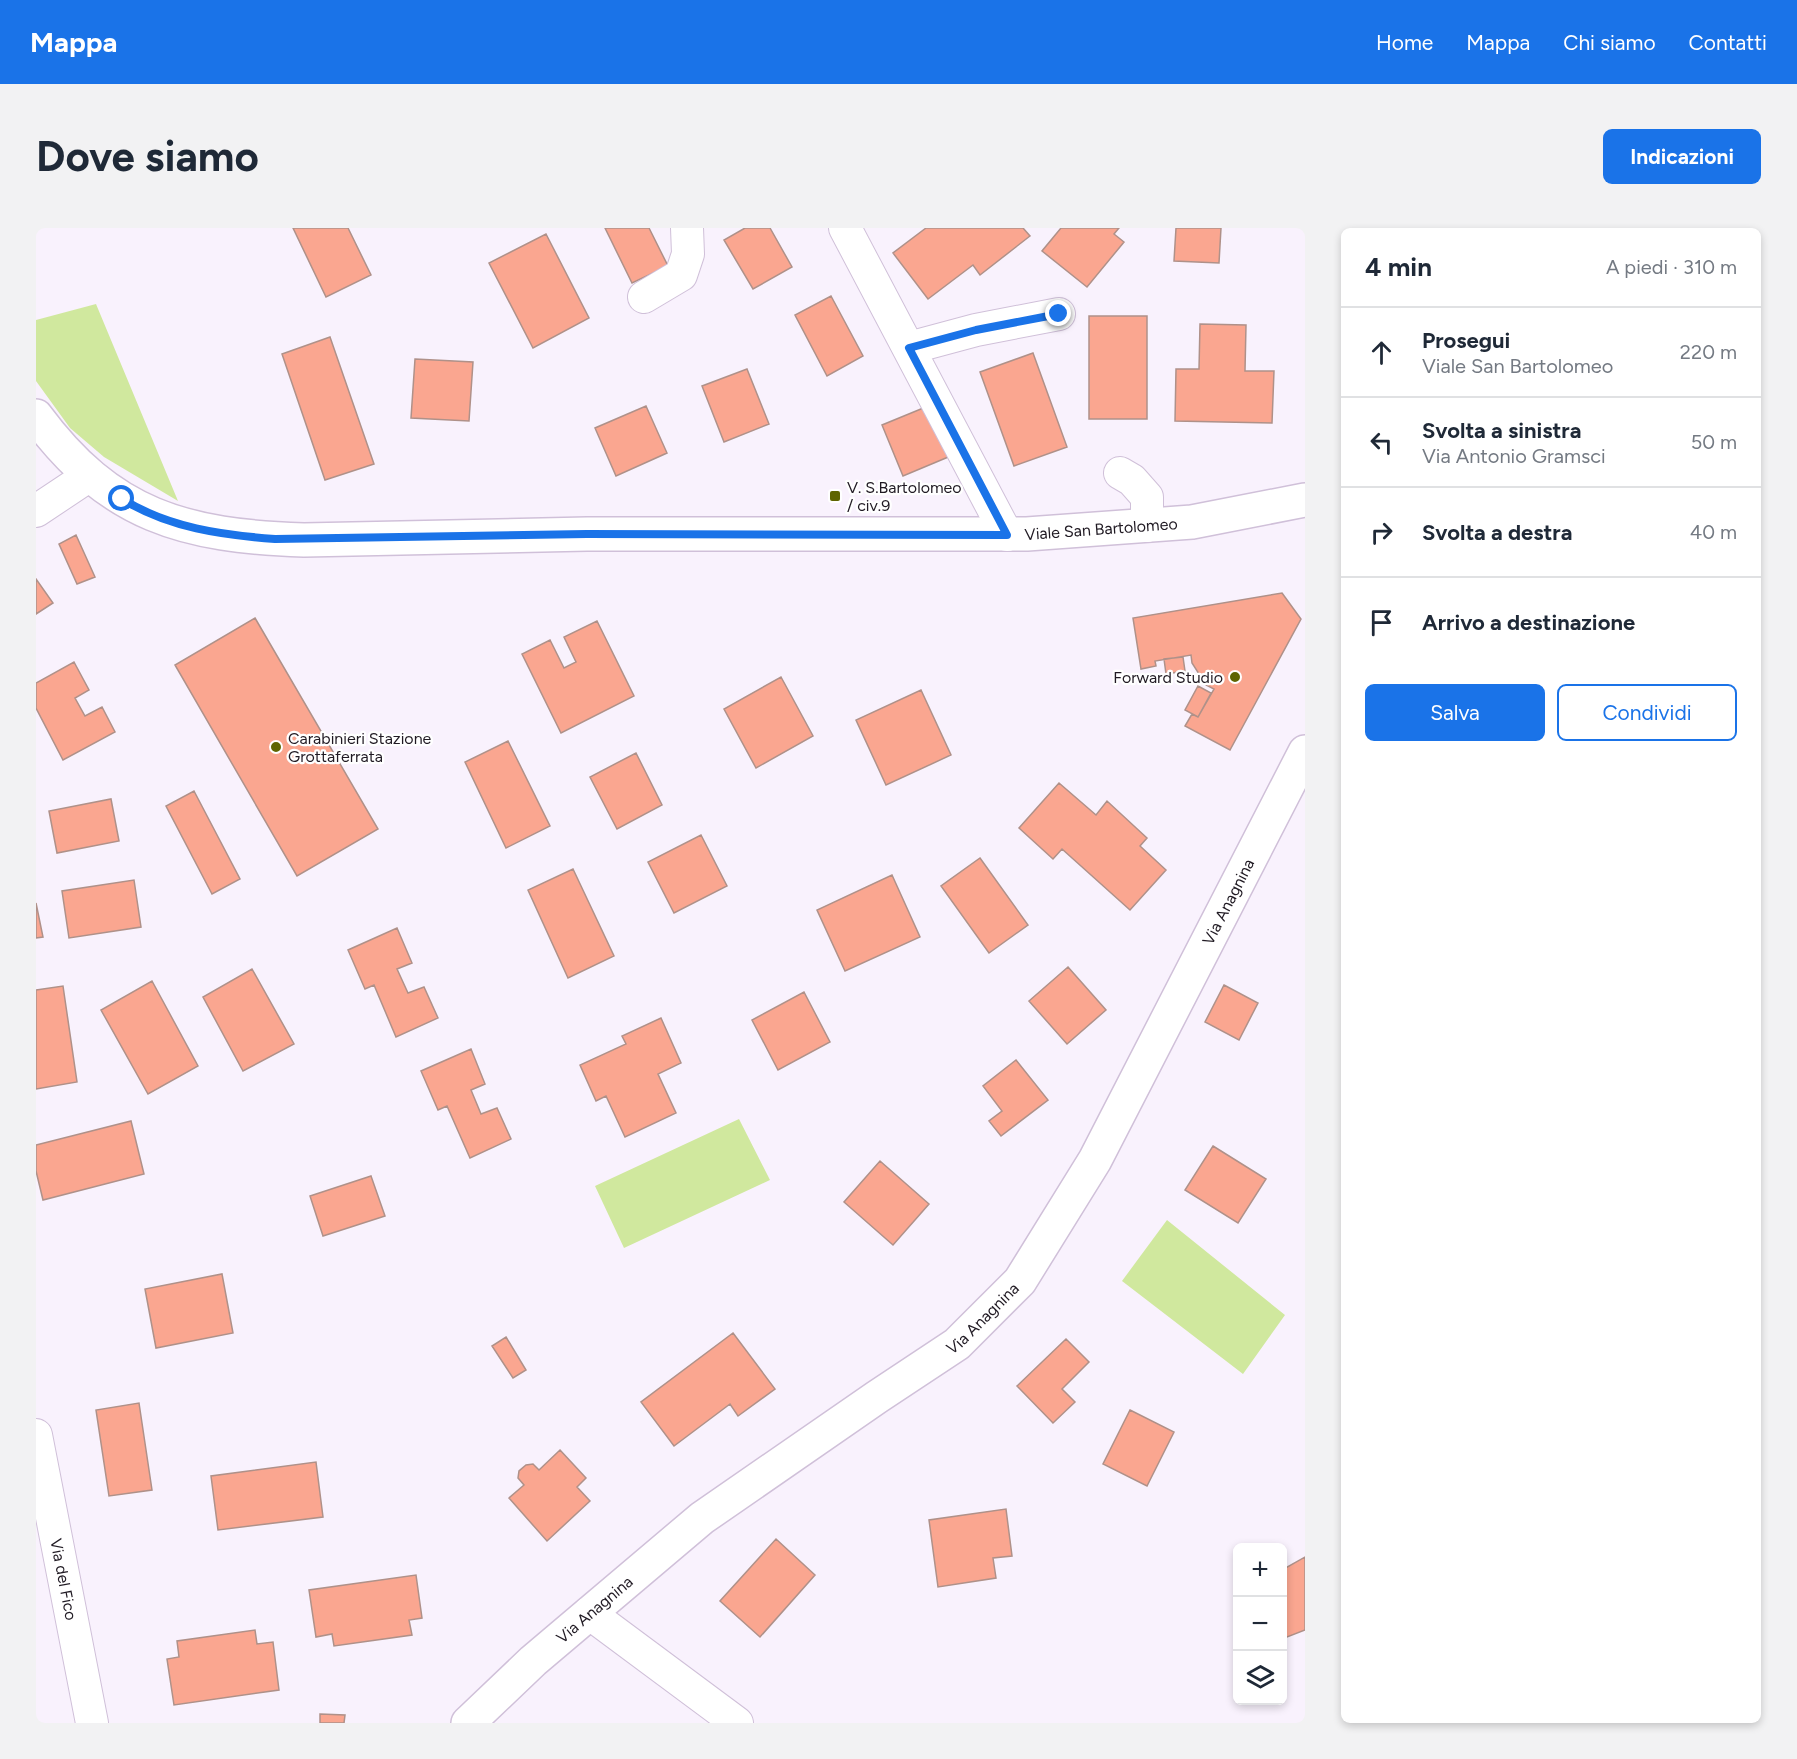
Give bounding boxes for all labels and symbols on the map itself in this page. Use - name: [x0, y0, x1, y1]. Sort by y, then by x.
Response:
- route end: [1045, 300, 1071, 326]
- place label: V. S.Bartolomeo / civ.9: [847, 478, 962, 515]
- route start: [108, 485, 134, 511]
- marker: V. S.Bartolomeo / civ.9: [828, 489, 842, 503]
- street label: Viale San Bartolomeo: [1024, 514, 1178, 544]
- place label: Forward Studio: [1113, 668, 1223, 687]
- marker: Forward Studio: [1228, 670, 1242, 684]
- place label: Carabinieri Stazione Grottaferrata: [288, 729, 432, 766]
- marker: Carabinieri Stazione Grottaferrata: [269, 740, 283, 754]
- street label: Via Anagnina: [1198, 856, 1258, 948]
- street label: Via Anagnina: [943, 1279, 1023, 1358]
- street label: Via del Fico: [46, 1537, 81, 1622]
- street label: Via Anagnina: [552, 1572, 637, 1647]

